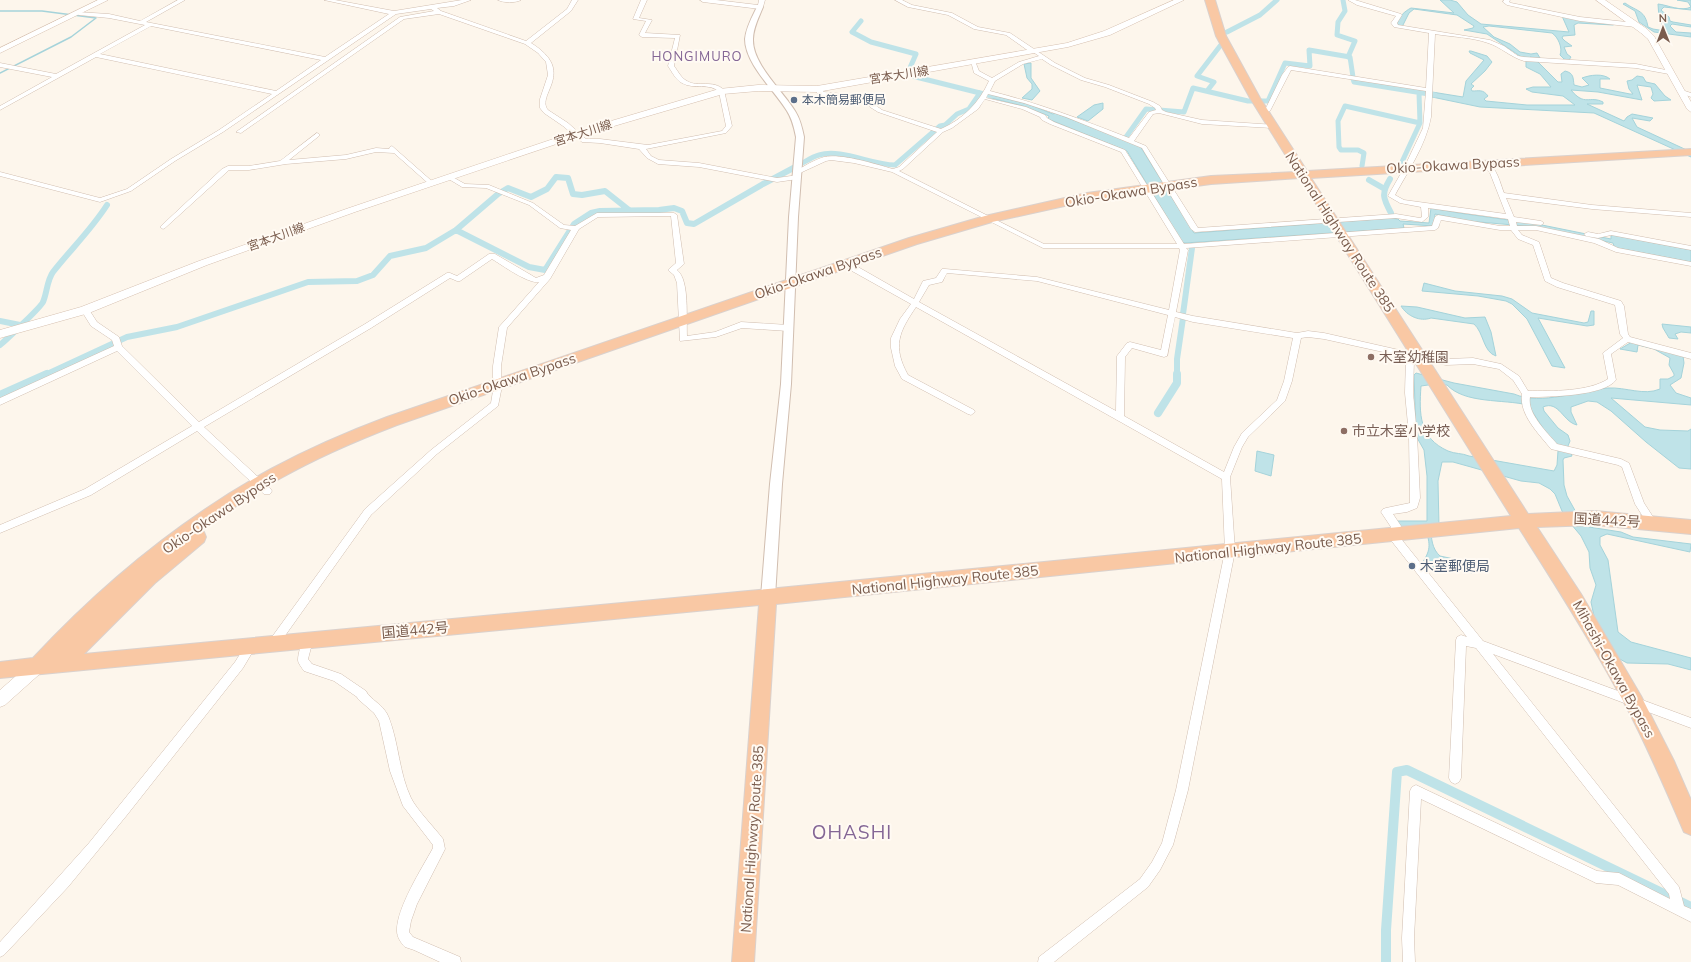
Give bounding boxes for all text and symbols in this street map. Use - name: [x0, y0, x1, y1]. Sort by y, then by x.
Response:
- north arrow: [1643, 8, 1683, 48]
- text: N: [1659, 11, 1667, 25]
- district label: HONGIMURO: [651, 48, 743, 64]
- street label: 宮本大川線: [868, 62, 930, 87]
- place label: 本木簡易郵便局: [802, 92, 886, 107]
- marker: 本木簡易郵便局: [789, 95, 799, 105]
- street label: 宮本大川線: [552, 116, 614, 149]
- street label: National Highway Route 385: [1281, 148, 1399, 316]
- street label: Okio-Okawa Bypass: [1386, 153, 1520, 177]
- street label: Okio-Okawa Bypass: [1064, 173, 1198, 211]
- street label: 宮本大川線: [245, 219, 307, 254]
- street label: Okio-Okawa Bypass: [752, 243, 884, 303]
- place label: 木室幼稚園: [1379, 348, 1449, 366]
- street label: Okio-Okawa Bypass: [446, 349, 578, 409]
- marker: 木室幼稚園: [1366, 352, 1376, 362]
- place label: 市立木室小学校: [1352, 422, 1450, 440]
- marker: 市立木室小学校: [1339, 426, 1349, 436]
- street label: Okio-Okawa Bypass: [159, 468, 279, 558]
- street label: 国道442号: [1573, 509, 1641, 531]
- street label: National Highway Route 385: [1174, 529, 1362, 567]
- place label: 木室郵便局: [1420, 557, 1490, 575]
- street label: National Highway Route 385: [851, 561, 1039, 599]
- marker: 木室郵便局: [1407, 561, 1417, 571]
- street label: Mihashi-Okawa Bypass: [1569, 597, 1659, 741]
- street label: 国道442号: [381, 618, 449, 642]
- street label: National Highway Route 385: [736, 745, 768, 933]
- district label: OHASHI: [812, 820, 892, 844]

